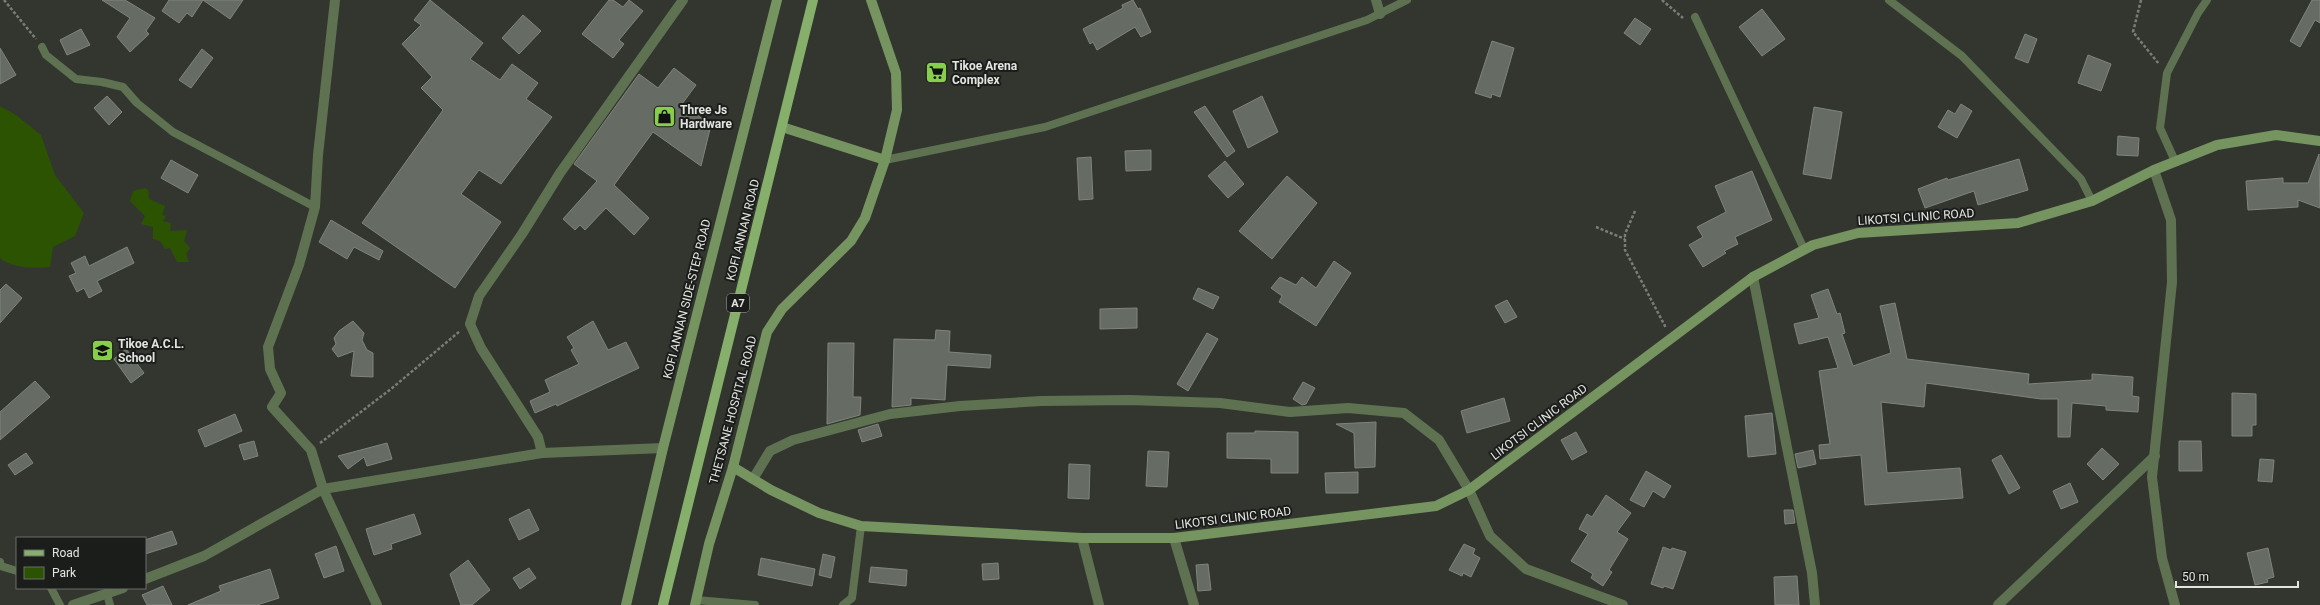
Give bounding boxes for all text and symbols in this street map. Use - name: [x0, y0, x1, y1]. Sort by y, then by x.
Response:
- place label: Tikoe Arena Complex: [952, 59, 1018, 87]
- supermarket icon: Tikoe Arena Complex: [923, 60, 949, 86]
- place label: Three Js Hardware: [680, 103, 732, 131]
- shop icon: Three Js Hardware: [651, 104, 677, 130]
- street label: KOFI ANNAN ROAD: [724, 178, 762, 282]
- street label: LIKOTSI CLINIC ROAD: [1857, 206, 1975, 228]
- street label: KOFI ANNAN SIDE-STEP ROAD: [660, 218, 714, 380]
- road number: A7: [727, 294, 749, 312]
- street label: THETSANE HOSPITAL ROAD: [706, 334, 760, 486]
- place label: Tikoe A.C.L. School: [118, 337, 184, 365]
- school or university icon: Tikoe A.C.L. School: [90, 338, 116, 364]
- street label: LIKOTSI CLINIC ROAD: [1488, 381, 1590, 463]
- street label: LIKOTSI CLINIC ROAD: [1174, 504, 1292, 532]
- legend: [16, 537, 146, 589]
- text: Road: [52, 546, 80, 560]
- scale bar: [2176, 563, 2298, 589]
- text: Park: [52, 566, 77, 580]
- text: 50 m: [2182, 570, 2209, 584]

